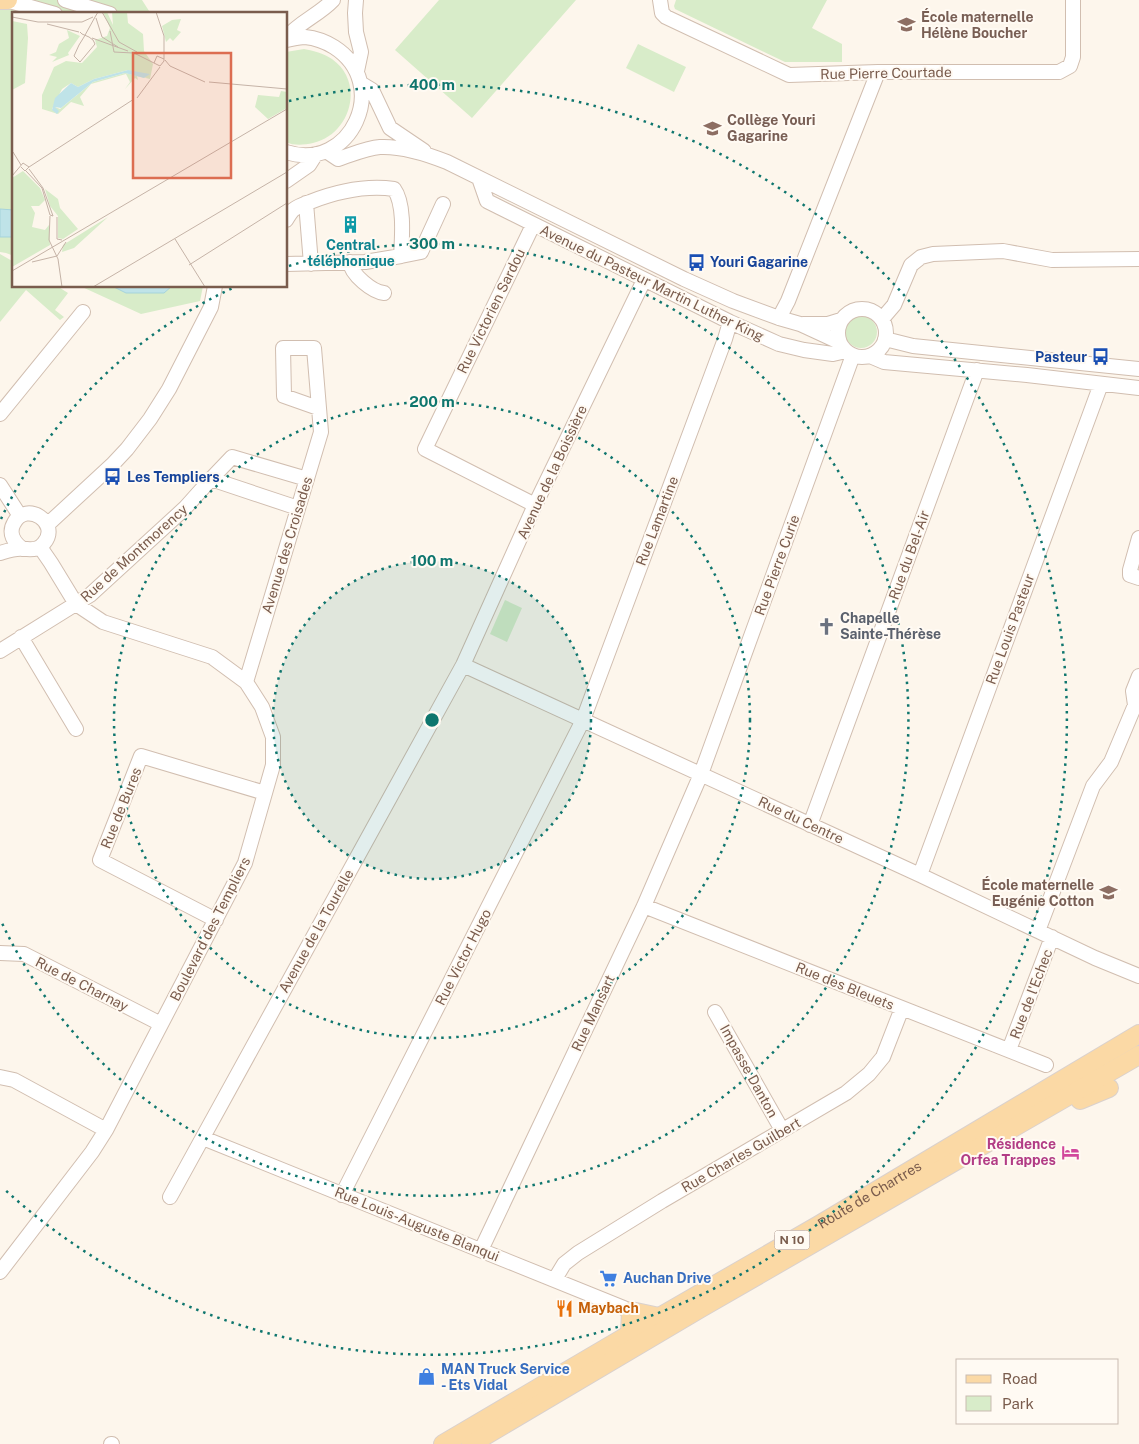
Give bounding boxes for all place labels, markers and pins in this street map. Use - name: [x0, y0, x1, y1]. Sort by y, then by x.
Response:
- place label: École maternelle Hélène Boucher: [921, 8, 1034, 41]
- school or university icon: École maternelle Hélène Boucher: [897, 15, 917, 35]
- place label: Collège Youri Gagarine: [727, 112, 815, 144]
- school or university icon: Collège Youri Gagarine: [703, 118, 723, 138]
- building icon: Central téléphonique: [341, 215, 361, 235]
- place label: Central téléphonique: [307, 237, 395, 269]
- bus stop icon: Youri Gagarine: [686, 252, 706, 272]
- place label: Youri Gagarine: [710, 254, 808, 270]
- bus stop icon: Pasteur: [1091, 347, 1111, 367]
- place label: Pasteur: [1035, 349, 1087, 365]
- bus stop icon: Les Templiers: [103, 467, 123, 487]
- place label: Les Templiers: [127, 469, 220, 485]
- place label: Chapelle Sainte-Thérèse: [840, 610, 941, 642]
- church icon: Chapelle Sainte-Thérèse: [816, 616, 836, 636]
- centre of rings: [423, 711, 441, 729]
- place label: École maternelle Eugénie Cotton: [981, 876, 1094, 909]
- school or university icon: École maternelle Eugénie Cotton: [1098, 883, 1118, 903]
- place label: Résidence Orfea Trappes: [961, 1136, 1056, 1168]
- hotel icon: Résidence Orfea Trappes: [1060, 1142, 1080, 1162]
- supermarket icon: Auchan Drive: [599, 1268, 619, 1288]
- place label: Auchan Drive: [623, 1270, 711, 1286]
- restaurant icon: Maybach: [554, 1298, 574, 1318]
- place label: Maybach: [578, 1300, 639, 1316]
- place label: MAN Truck Service - Ets Vidal: [441, 1361, 570, 1393]
- shop icon: MAN Truck Service - Ets Vidal: [417, 1367, 437, 1387]

